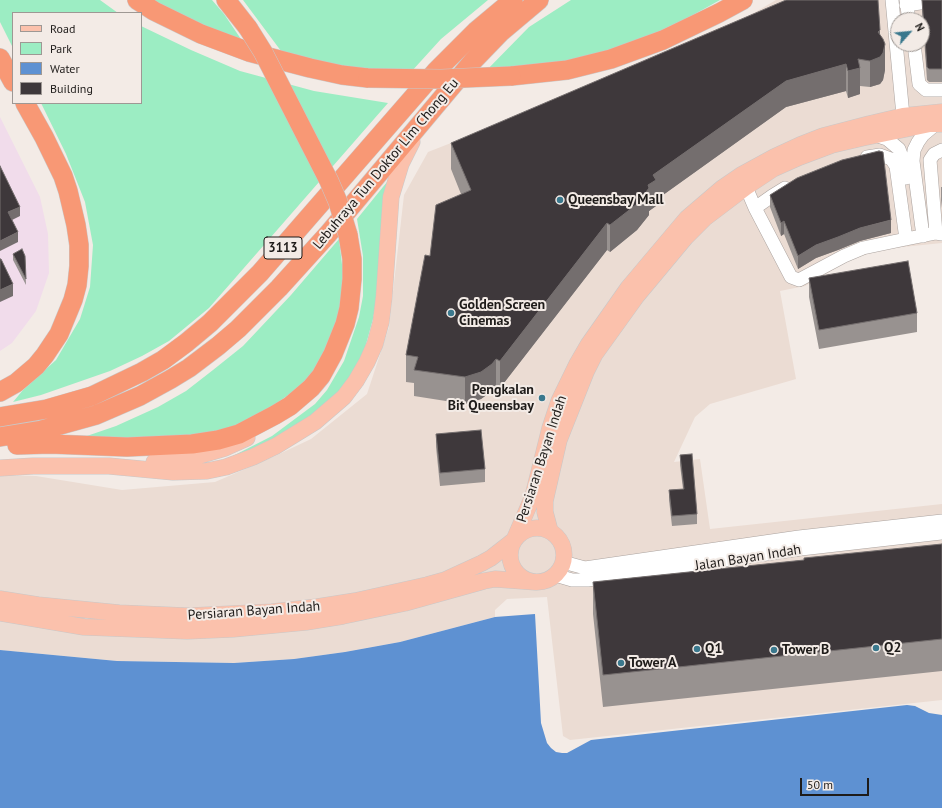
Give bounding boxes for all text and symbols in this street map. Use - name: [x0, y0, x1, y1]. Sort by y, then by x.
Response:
- legend: [12, 12, 142, 104]
- north arrow: [890, 12, 930, 52]
- text: Road: [50, 21, 75, 36]
- text: N: [912, 21, 928, 33]
- text: Park: [50, 41, 72, 56]
- text: Water: [50, 61, 80, 76]
- street label: Lebuhraya Tun Doktor Lim Chong Eu: [310, 75, 462, 253]
- text: Building: [50, 81, 93, 96]
- place label: Queensbay Mall: [568, 192, 664, 208]
- marker: Queensbay Mall: [555, 195, 565, 205]
- road number: 3113: [264, 237, 302, 259]
- place label: Golden Screen Cinemas: [459, 297, 545, 330]
- marker: Golden Screen Cinemas: [446, 308, 456, 318]
- place label: Pengkalan Bit Queensbay: [448, 382, 534, 414]
- street label: Persiaran Bayan Indah: [514, 393, 570, 525]
- marker: Pengkalan Bit Queensbay: [537, 393, 547, 403]
- street label: Jalan Bayan Indah: [694, 541, 802, 575]
- street label: Persiaran Bayan Indah: [187, 598, 321, 624]
- place label: Q2: [884, 640, 901, 656]
- place label: Q1: [705, 641, 722, 657]
- place label: Tower B: [782, 642, 829, 658]
- marker: Q2: [871, 643, 881, 653]
- marker: Q1: [692, 644, 702, 654]
- marker: Tower B: [769, 645, 779, 655]
- place label: Tower A: [629, 655, 677, 671]
- marker: Tower A: [616, 658, 626, 668]
- scale bar: [802, 770, 871, 796]
- text: 50 m: [807, 777, 833, 792]

